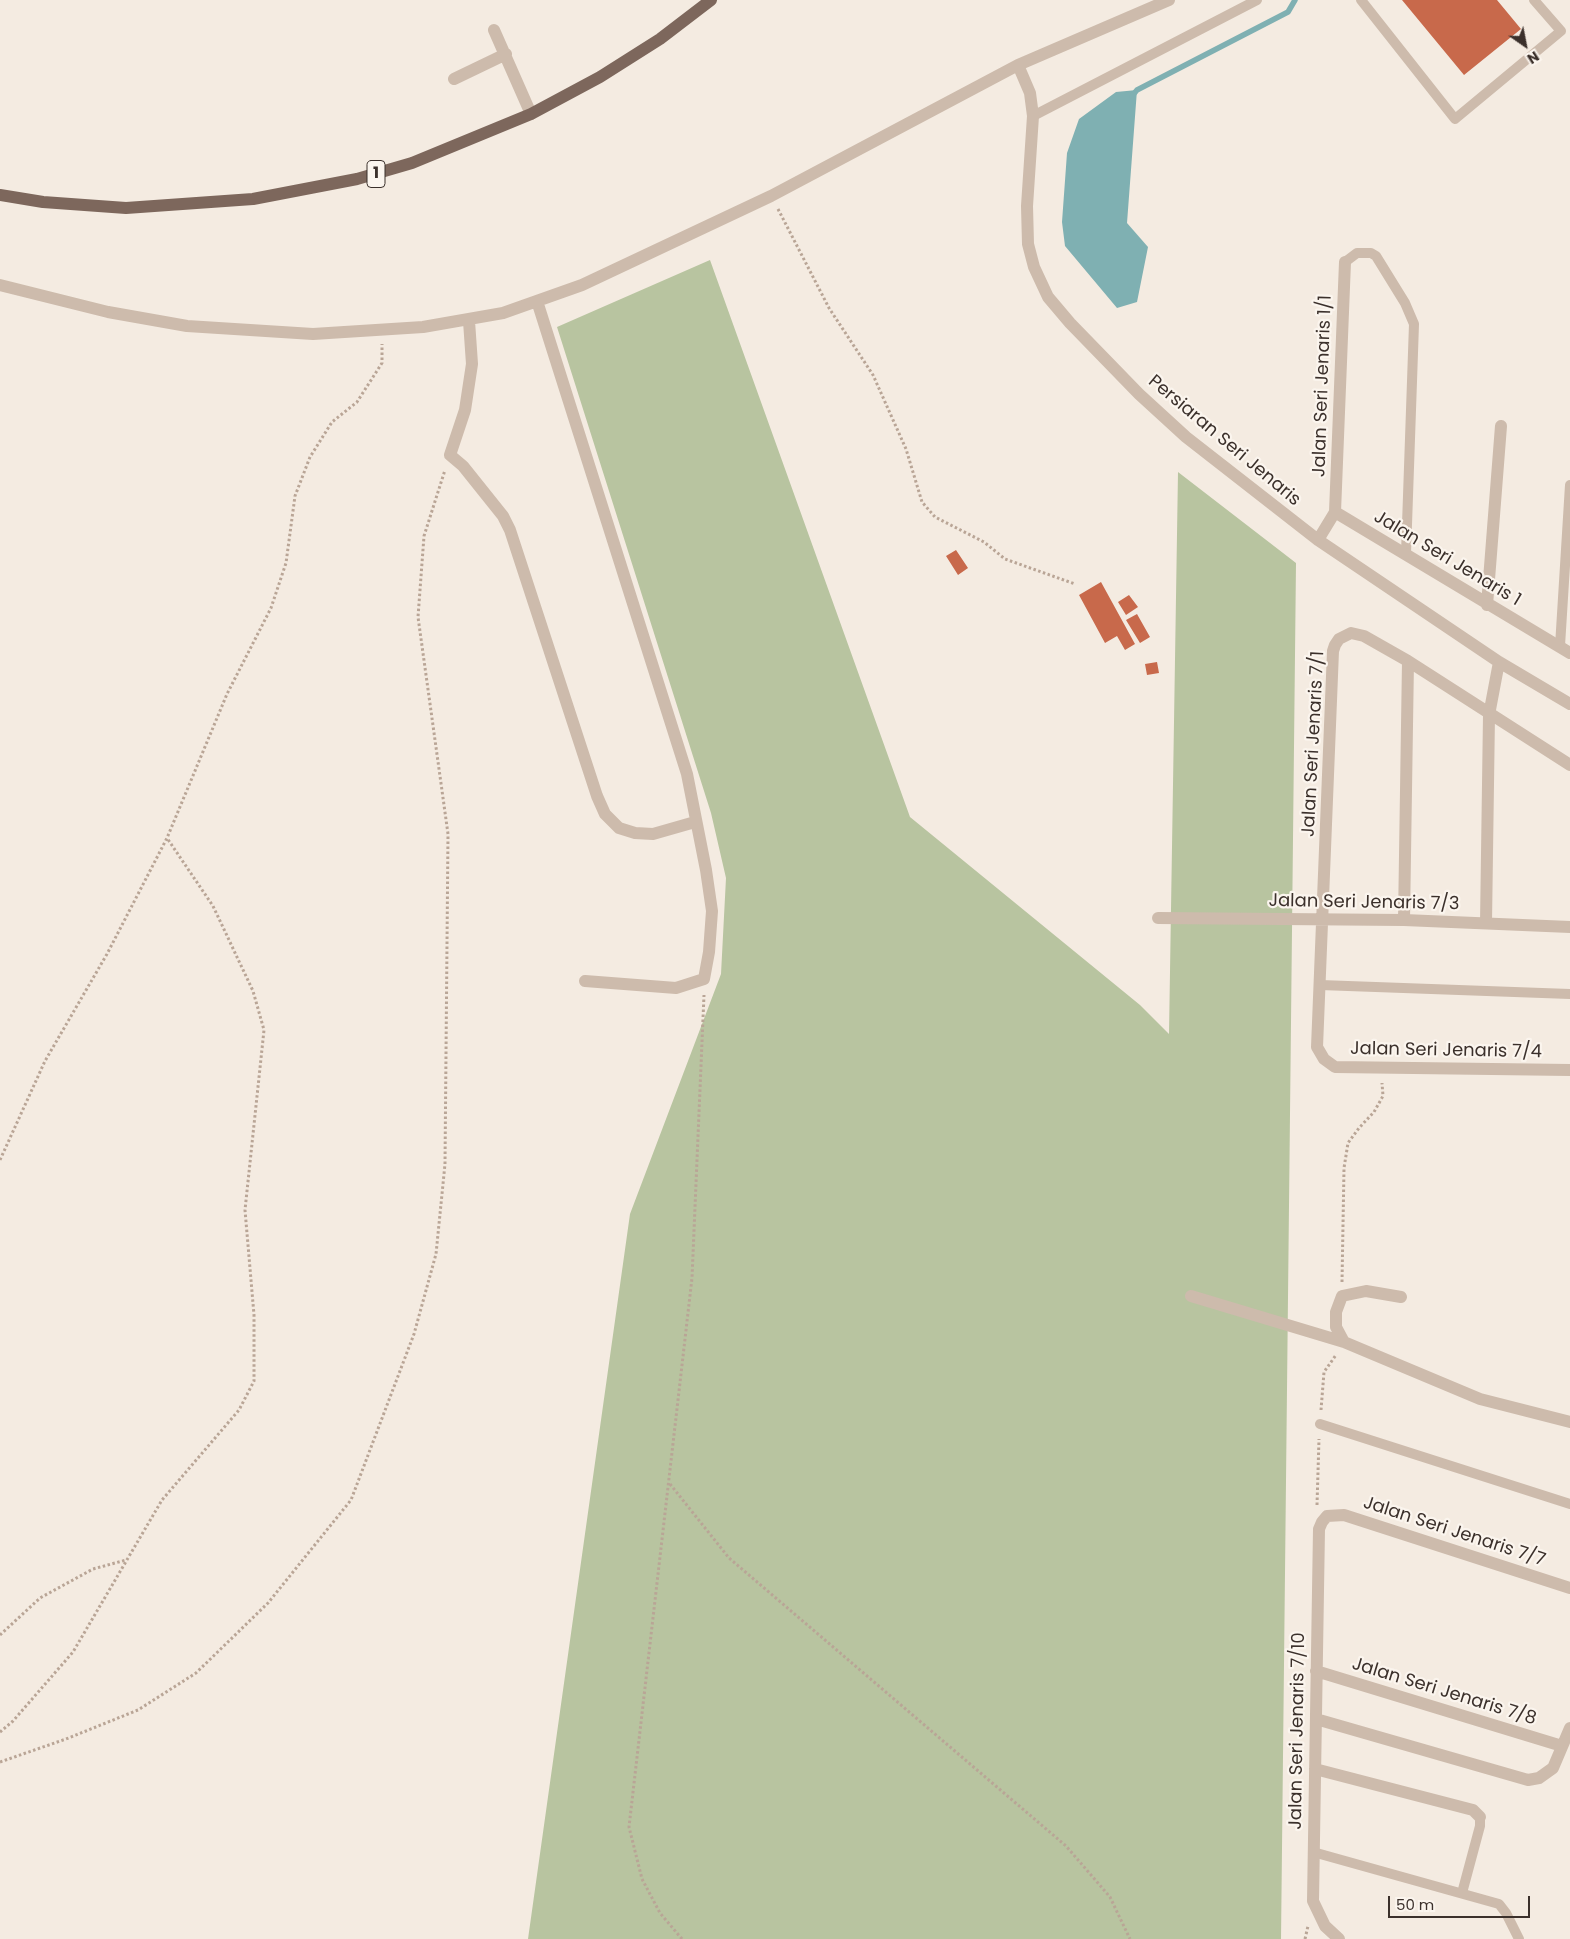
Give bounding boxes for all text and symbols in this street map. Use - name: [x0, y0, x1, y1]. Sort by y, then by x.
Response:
- north arrow: [1500, 20, 1550, 70]
- text: N: [1523, 46, 1543, 69]
- road number: 1: [367, 160, 385, 188]
- street label: Jalan Seri Jenaris 1/1: [1309, 295, 1337, 477]
- street label: Persiaran Seri Jenaris: [1143, 371, 1305, 511]
- street label: Jalan Seri Jenaris 1: [1370, 507, 1524, 611]
- street label: Jalan Seri Jenaris 7/1: [1298, 650, 1330, 838]
- street label: Jalan Seri Jenaris 7/3: [1268, 891, 1460, 915]
- street label: Jalan Seri Jenaris 7/4: [1350, 1039, 1542, 1063]
- street label: Jalan Seri Jenaris 7/7: [1360, 1492, 1548, 1572]
- street label: Jalan Seri Jenaris 7/10: [1285, 1632, 1311, 1830]
- street label: Jalan Seri Jenaris 7/8: [1349, 1654, 1539, 1730]
- scale bar: [1390, 1886, 1532, 1918]
- text: 50 m: [1396, 1894, 1434, 1915]

